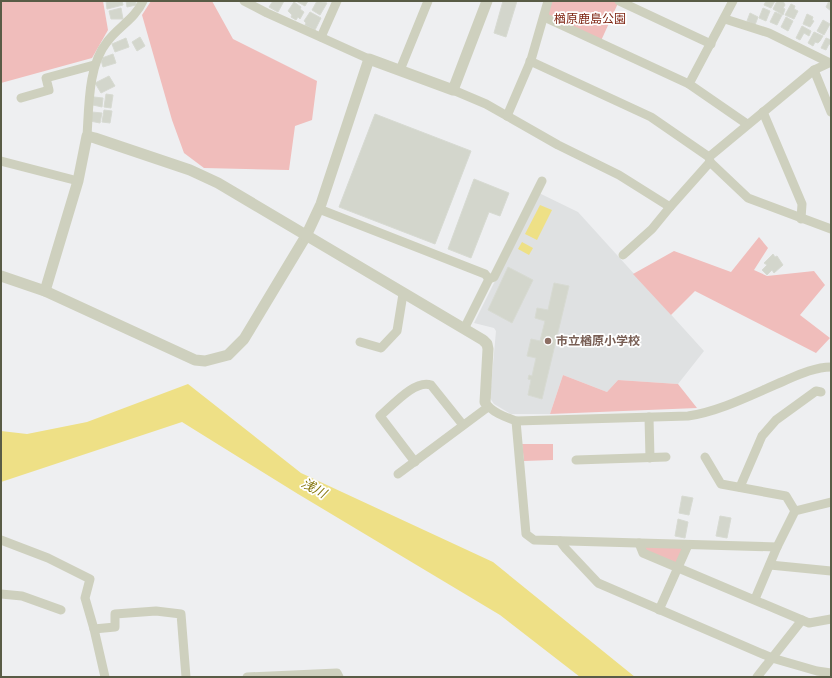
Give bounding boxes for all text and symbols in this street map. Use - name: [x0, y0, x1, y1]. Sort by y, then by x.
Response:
- park label: 楢原鹿島公園: [554, 12, 626, 26]
- place label: 市立楢原小学校: [556, 334, 640, 348]
- marker: 市立楢原小学校: [543, 336, 553, 346]
- water label: 浅川: [299, 475, 331, 502]

